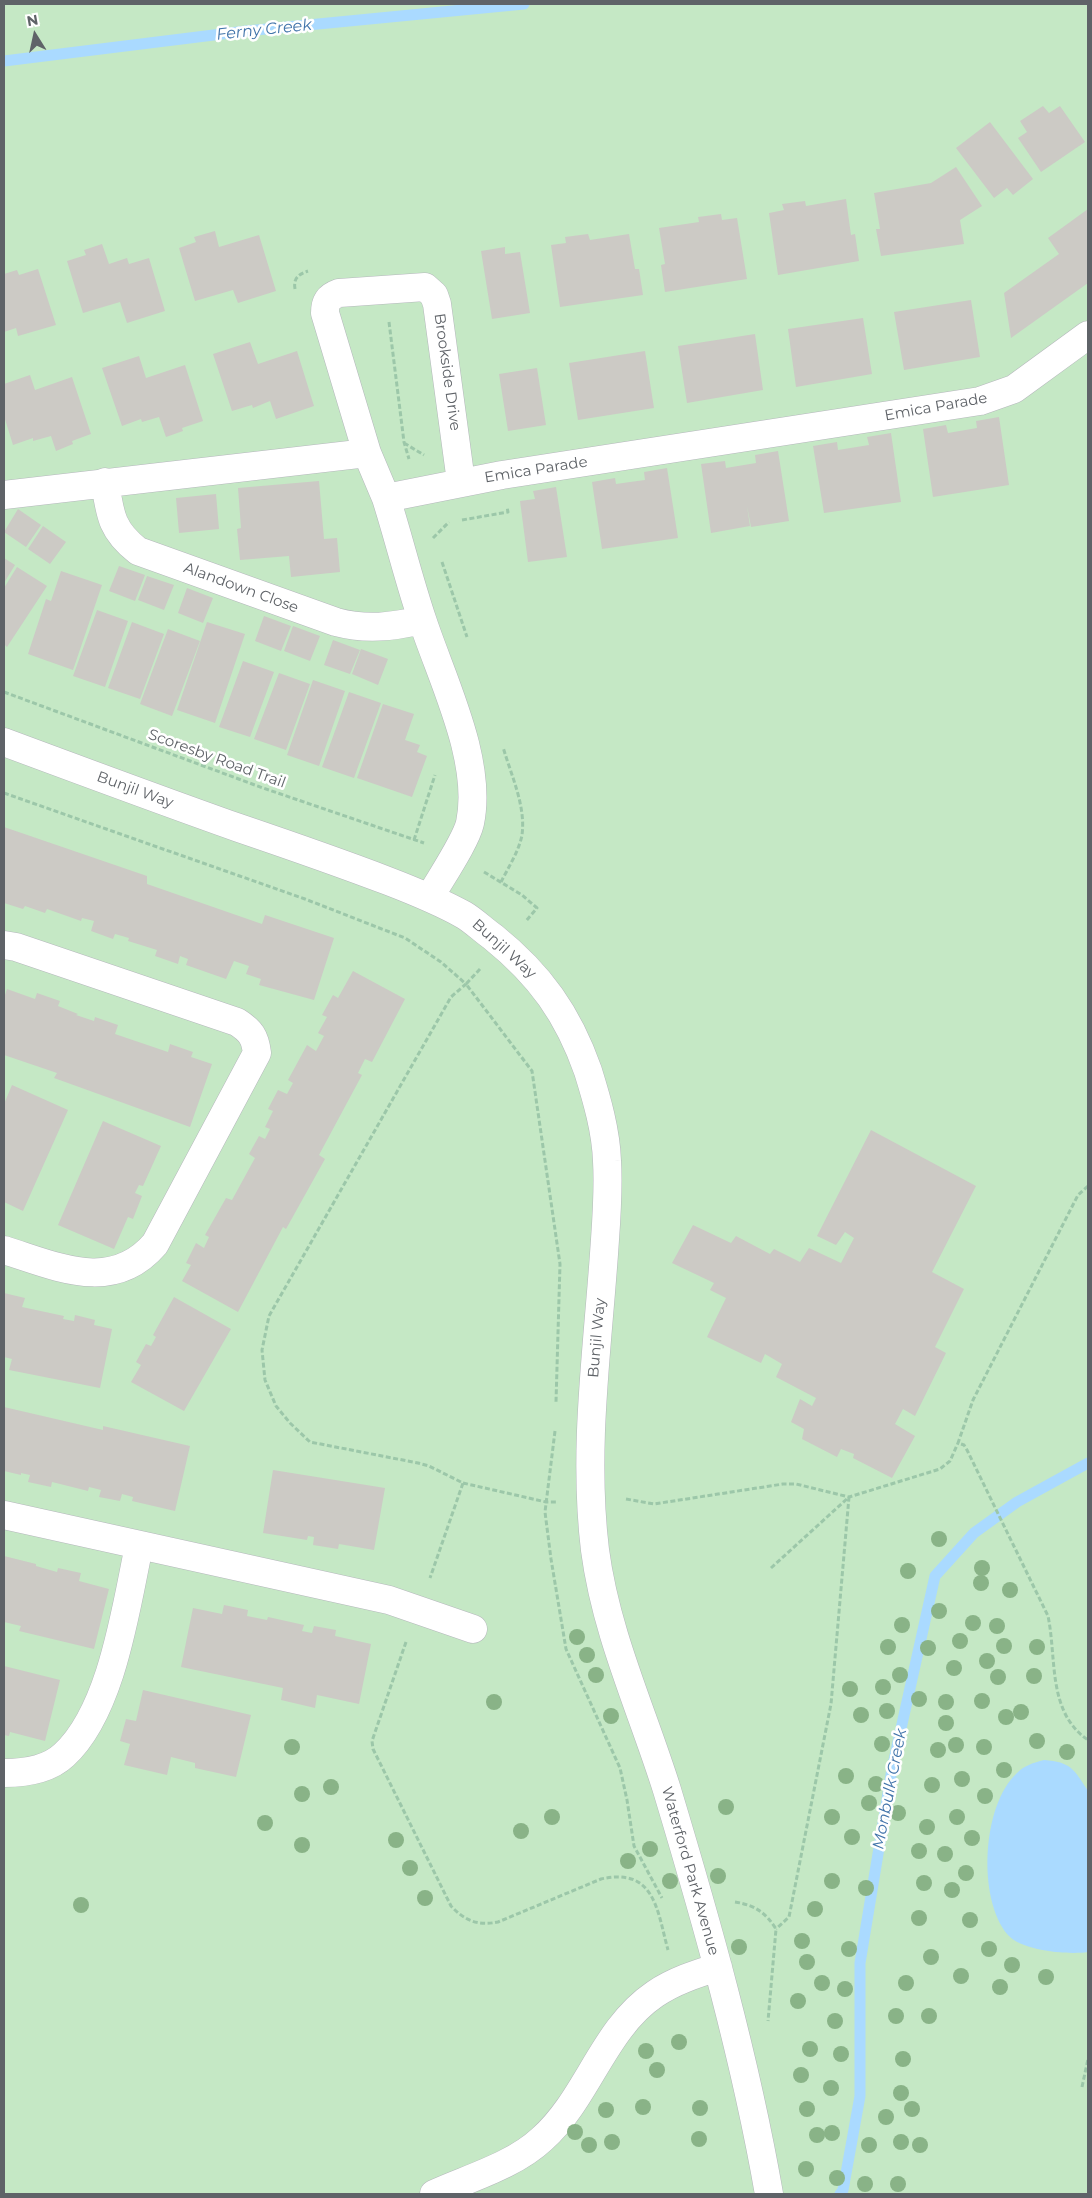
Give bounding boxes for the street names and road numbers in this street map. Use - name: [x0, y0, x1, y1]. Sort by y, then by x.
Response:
- street label: Brookside Drive: [430, 312, 464, 432]
- street label: Emica Parade: [883, 389, 989, 425]
- street label: Emica Parade: [483, 453, 589, 487]
- street label: Alandown Close: [181, 559, 301, 617]
- street label: Scoresby Road Trail: [146, 726, 288, 792]
- street label: Bunjil Way: [94, 768, 176, 812]
- street label: Bunjil Way: [468, 915, 540, 983]
- street label: Bunjil Way: [585, 1297, 609, 1379]
- street label: Waterford Park Avenue: [657, 1785, 723, 1957]

